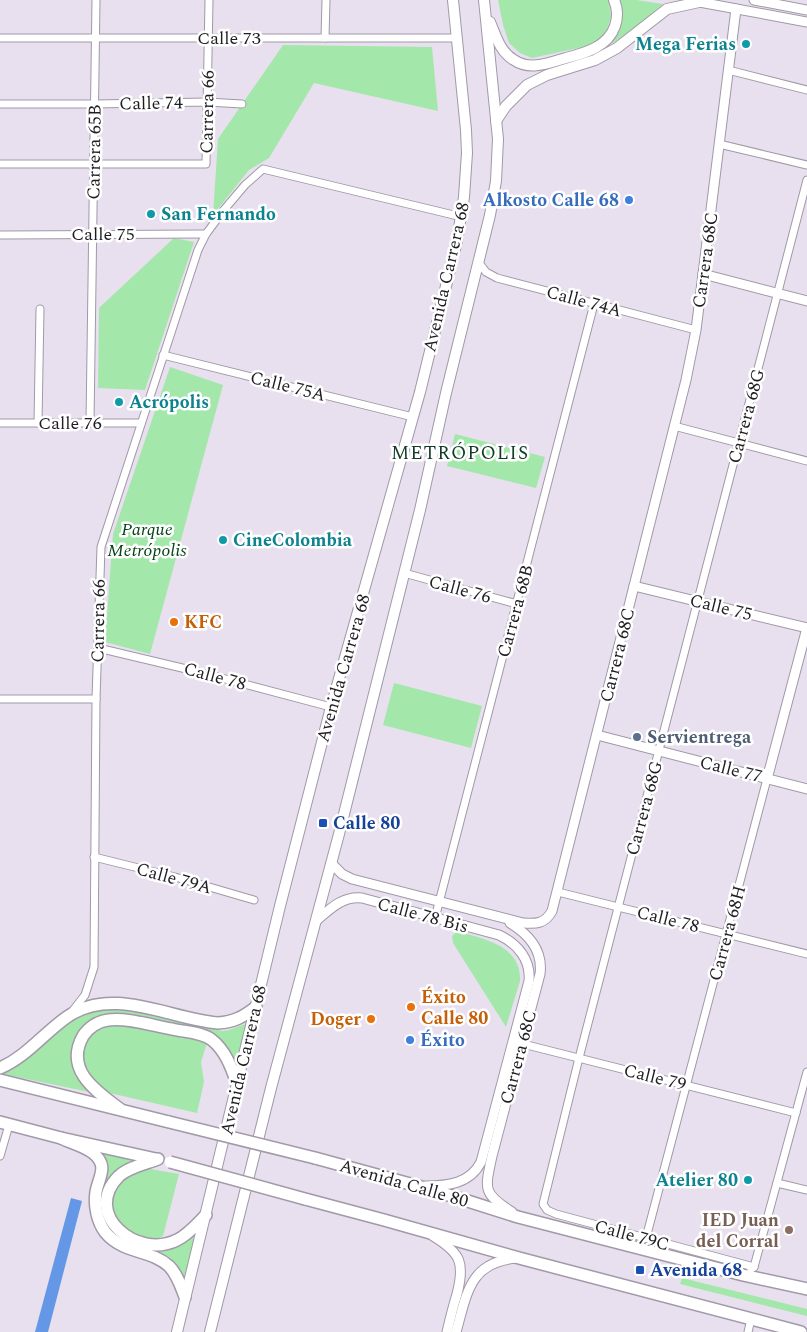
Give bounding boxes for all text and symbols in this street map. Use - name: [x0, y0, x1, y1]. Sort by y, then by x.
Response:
- street label: Calle 73: [197, 25, 261, 52]
- place label: Mega Ferias: [635, 31, 736, 58]
- marker: Mega Ferias: [740, 38, 752, 50]
- street label: Carrera 66: [193, 70, 222, 154]
- street label: Calle 74: [119, 89, 183, 118]
- street label: Carrera 65B: [80, 104, 109, 200]
- place label: Alkosto Calle 68: [483, 187, 619, 214]
- marker: Alkosto Calle 68: [623, 194, 635, 206]
- street label: Avenida Carrera 68: [416, 200, 477, 355]
- place label: San Fernando: [161, 201, 276, 228]
- marker: San Fernando: [145, 208, 157, 220]
- street label: Carrera 68C: [685, 210, 726, 310]
- street label: Calle 75: [71, 221, 135, 248]
- street label: Calle 74A: [543, 278, 625, 324]
- street label: Calle 75A: [247, 364, 329, 409]
- street label: Carrera 68G: [721, 366, 772, 467]
- place label: Acrópolis: [129, 389, 209, 416]
- marker: Acrópolis: [113, 396, 125, 408]
- street label: Calle 76: [38, 410, 102, 437]
- district label: METRÓPOLIS: [391, 439, 529, 468]
- park label: Parque Metrópolis: [107, 516, 187, 564]
- place label: CineColombia: [233, 527, 353, 554]
- marker: CineColombia: [217, 534, 229, 546]
- street label: Carrera 68B: [490, 562, 541, 661]
- street label: Calle 76: [426, 568, 494, 611]
- street label: Carrera 66: [84, 579, 113, 663]
- street label: Calle 75: [687, 587, 755, 628]
- street label: Avenida Carrera 68: [309, 591, 378, 745]
- street label: Carrera 68C: [593, 605, 642, 705]
- place label: KFC: [184, 609, 222, 636]
- marker: KFC: [168, 616, 180, 628]
- street label: Calle 78: [181, 655, 249, 698]
- place label: Servientrega: [647, 724, 752, 751]
- marker: Servientrega: [631, 731, 643, 743]
- street label: Calle 77: [697, 749, 765, 790]
- street label: Carrera 68G: [619, 758, 670, 859]
- place label: Calle 80: [333, 810, 400, 837]
- marker: Calle 80: [317, 817, 329, 829]
- street label: Calle 79A: [133, 855, 215, 901]
- street label: Carrera 68H: [702, 882, 753, 984]
- street label: Calle 78 Bis: [374, 890, 471, 941]
- street label: Calle 78: [634, 899, 702, 940]
- street label: Avenida Carrera 68: [213, 983, 274, 1138]
- place label: Éxito Calle 80: [421, 984, 488, 1032]
- marker: Éxito Calle 80: [405, 1001, 417, 1013]
- place label: Doger: [310, 1006, 361, 1033]
- street label: Carrera 68C: [493, 1007, 544, 1107]
- marker: Doger: [365, 1013, 377, 1025]
- place label: Éxito: [420, 1027, 465, 1054]
- marker: Éxito: [404, 1034, 416, 1046]
- street label: Calle 79: [621, 1057, 689, 1098]
- street label: Avenida Calle 80: [336, 1152, 472, 1215]
- place label: Atelier 80: [656, 1167, 738, 1194]
- marker: Atelier 80: [742, 1174, 754, 1186]
- place label: IED Juan del Corral: [696, 1207, 779, 1255]
- street label: Calle 79C: [591, 1213, 672, 1258]
- marker: IED Juan del Corral: [783, 1224, 795, 1236]
- place label: Avenida 68: [650, 1257, 742, 1284]
- marker: Avenida 68: [634, 1264, 646, 1276]

